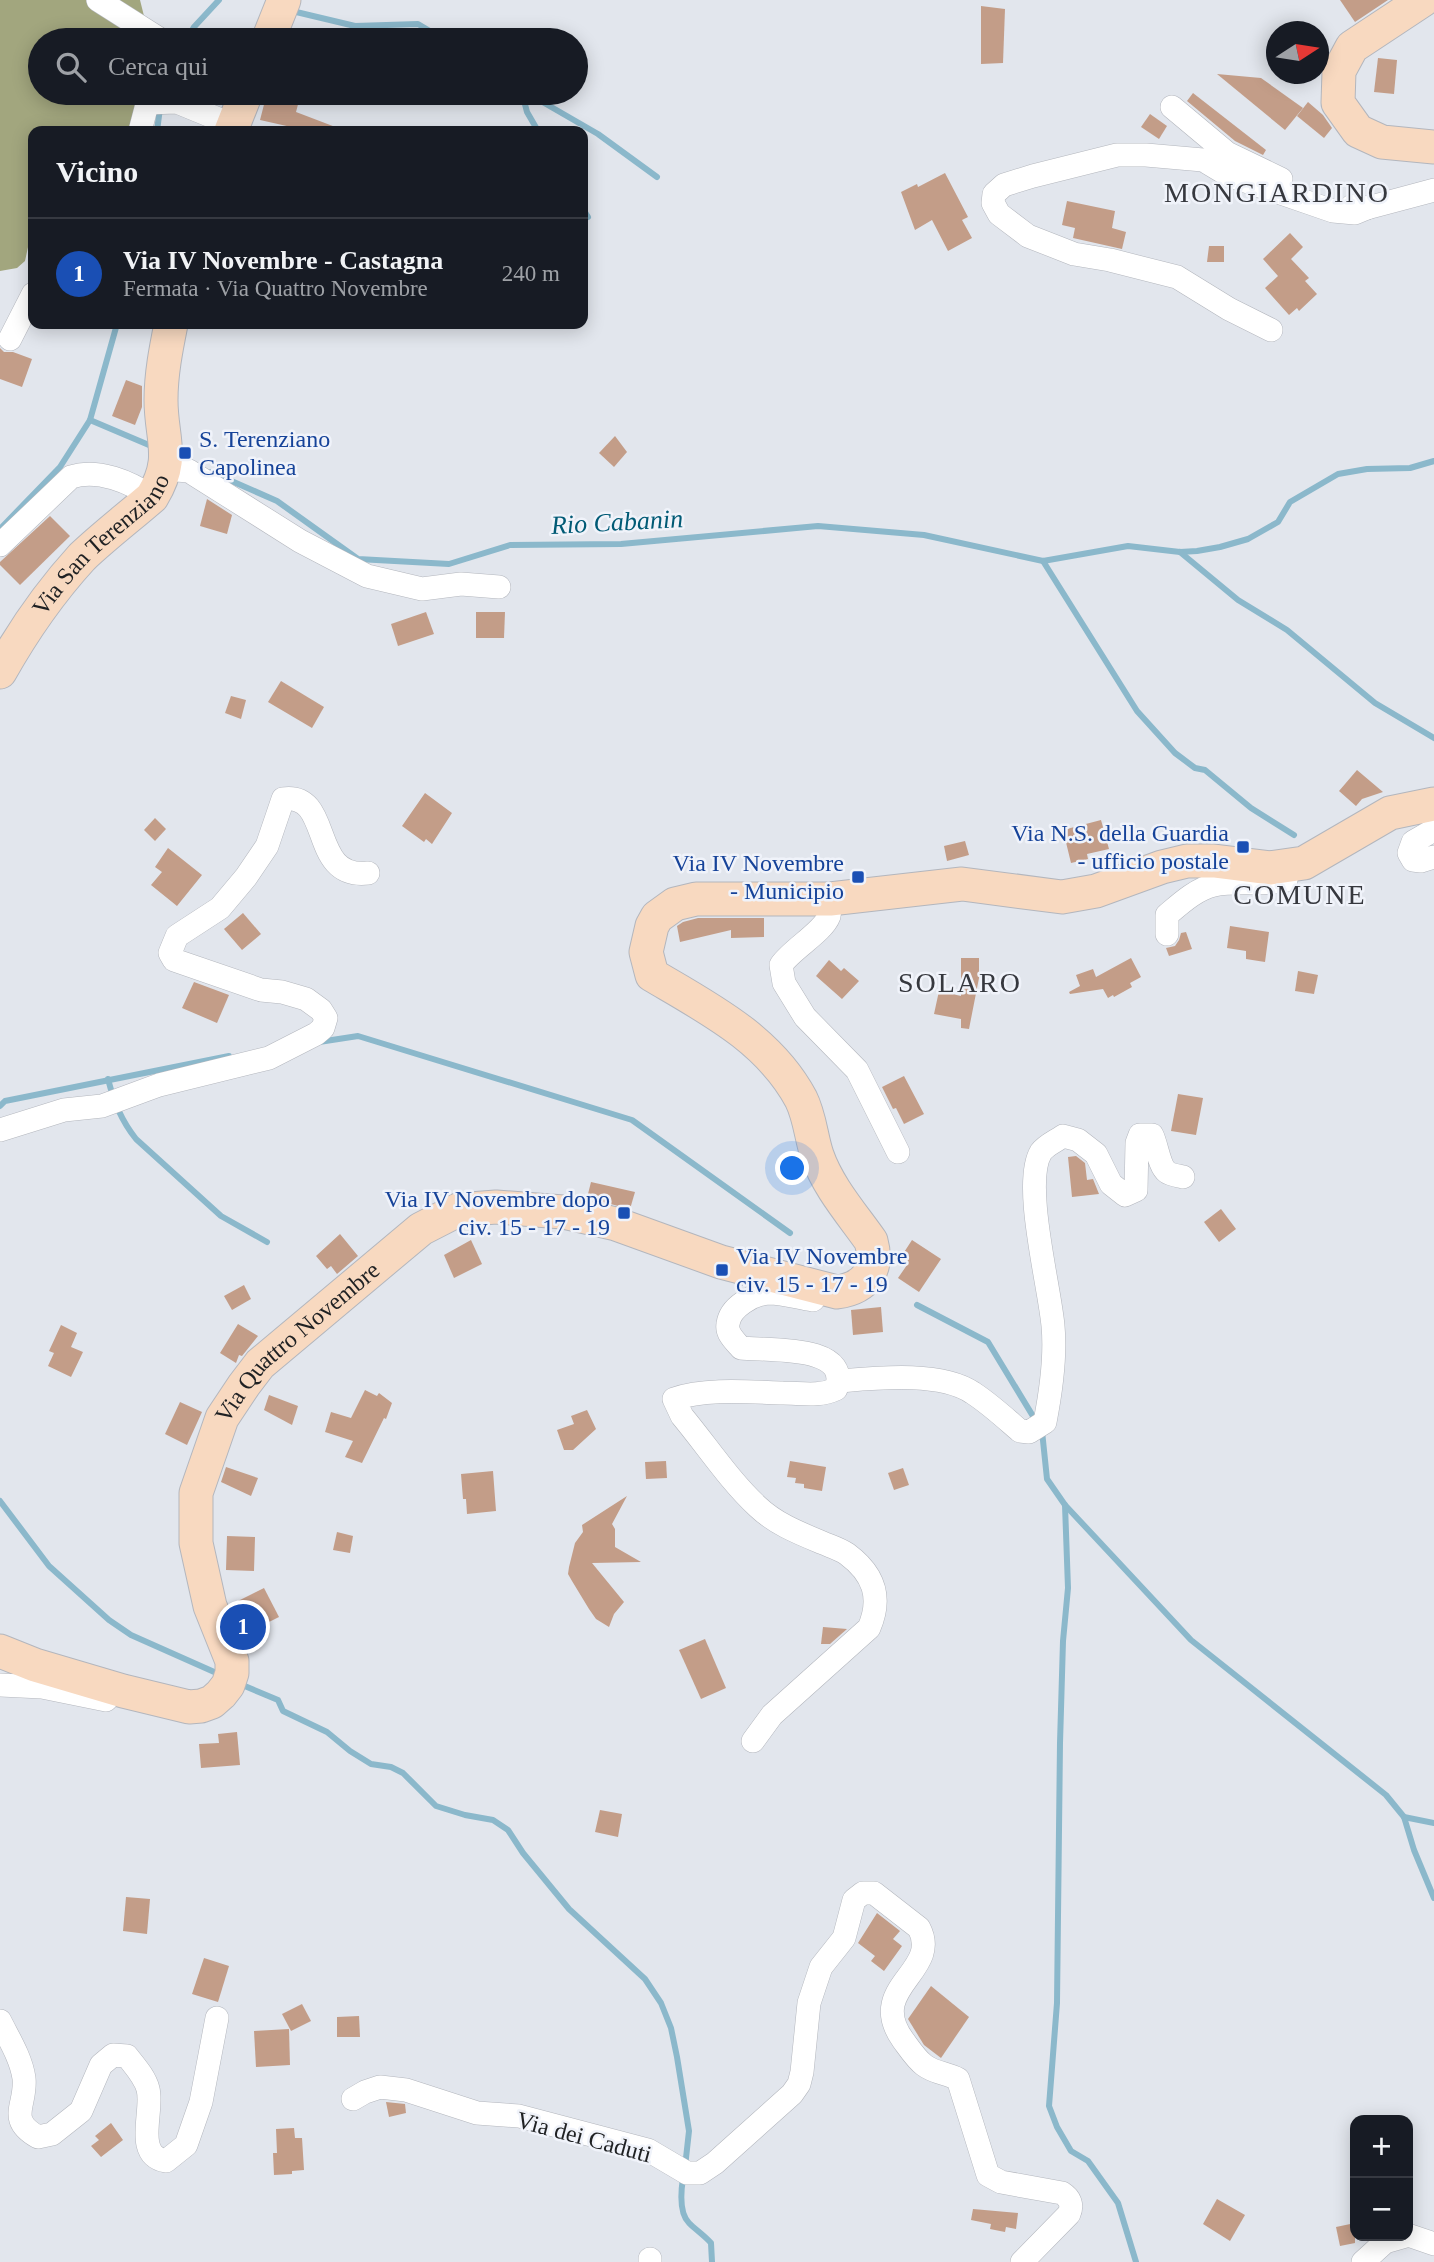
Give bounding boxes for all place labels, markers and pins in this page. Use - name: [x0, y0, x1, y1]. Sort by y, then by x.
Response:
- place label: S. Terenziano Capolinea: [199, 426, 330, 480]
- marker: S. Terenziano Capolinea: [177, 445, 193, 461]
- place label: Via N.S. della Guardia - ufficio postale: [1011, 820, 1229, 874]
- marker: Via N.S. della Guardia - ufficio postale: [1235, 839, 1251, 855]
- place label: Via IV Novembre - Municipio: [673, 850, 844, 904]
- marker: Via IV Novembre - Municipio: [850, 869, 866, 885]
- place label: Via IV Novembre dopo civ. 15 - 17 - 19: [385, 1186, 610, 1240]
- marker: Via IV Novembre dopo civ. 15 - 17 - 19: [616, 1205, 632, 1221]
- place label: Via IV Novembre civ. 15 - 17 - 19: [736, 1243, 907, 1297]
- marker: Via IV Novembre civ. 15 - 17 - 19: [714, 1262, 730, 1278]
- pin: 1: [220, 1601, 266, 1653]

